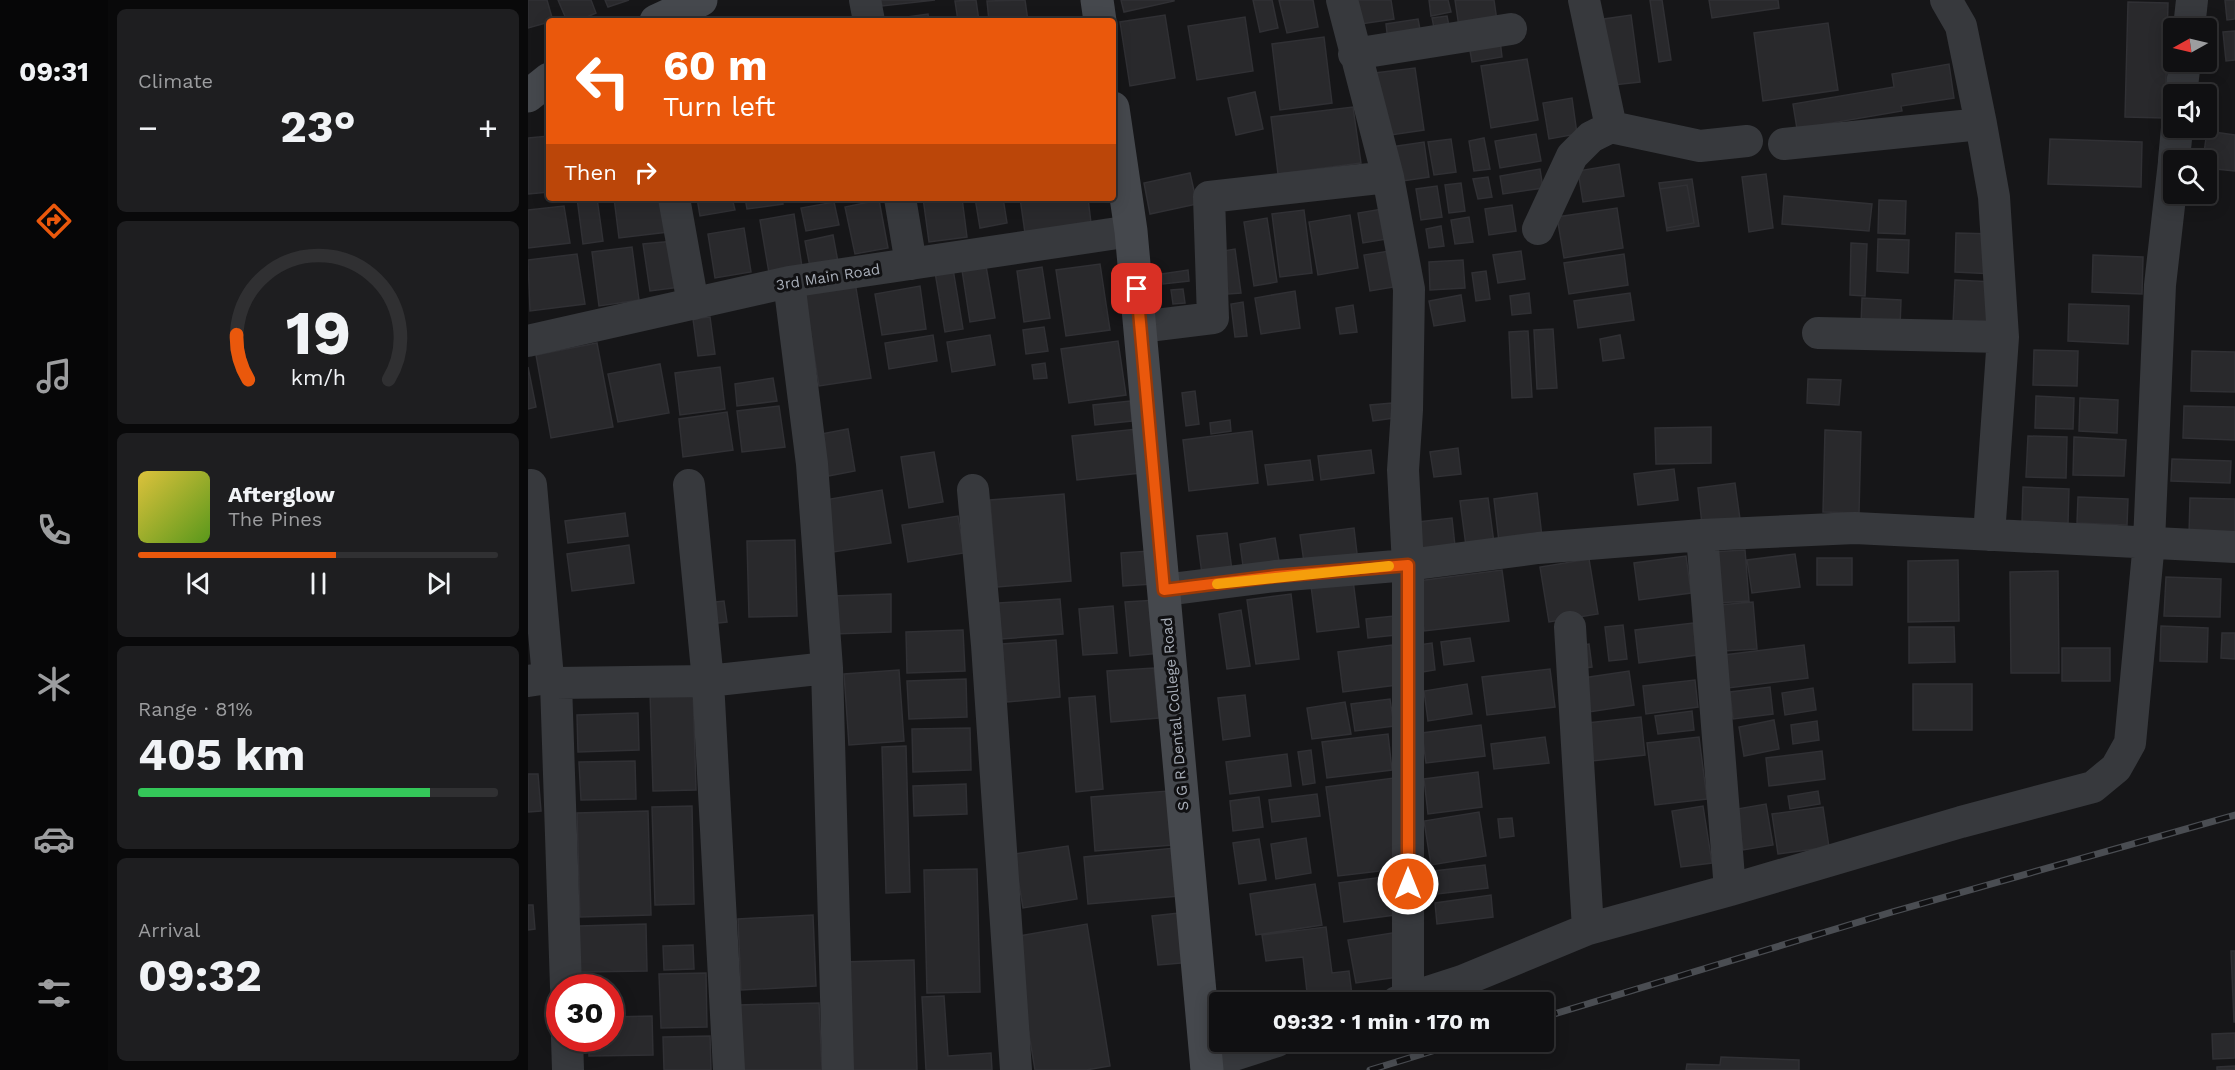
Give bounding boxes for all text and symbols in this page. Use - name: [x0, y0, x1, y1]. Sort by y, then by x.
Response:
- north arrow: [2163, 18, 2217, 72]
- map controls: [2163, 18, 2217, 204]
- text: 60 m: [663, 41, 767, 90]
- icon: left: [564, 42, 642, 120]
- text: 09:31: [19, 56, 89, 88]
- text: Climate: [138, 69, 213, 93]
- button: sound: [2163, 84, 2217, 138]
- text: Turn left: [663, 91, 775, 123]
- text: 23°: [280, 100, 356, 153]
- text: −: [138, 108, 158, 147]
- text: +: [478, 108, 498, 147]
- button: search: [2163, 150, 2217, 204]
- icon: right: [629, 156, 662, 189]
- text: Then: [564, 160, 617, 185]
- icon: directions: [33, 200, 75, 242]
- street label: 3rd Main Road: [775, 260, 881, 294]
- pin: [1111, 263, 1162, 314]
- icon: arrive: [1120, 272, 1153, 305]
- text: 19: [285, 296, 351, 369]
- icon: music: [33, 355, 75, 397]
- text: km/h: [290, 365, 346, 390]
- text: Afterglow: [228, 482, 335, 507]
- text: The Pines: [228, 507, 322, 531]
- icon: phone: [33, 509, 75, 551]
- icon: previous: [182, 567, 215, 600]
- icon: pause: [302, 567, 335, 600]
- icon: next: [422, 567, 455, 600]
- street label: S G R Dental College Road: [1158, 617, 1192, 811]
- icon: climate: [33, 663, 75, 705]
- text: Range · 81%: [138, 697, 253, 721]
- text: 405 km: [138, 728, 305, 781]
- icon: car: [33, 818, 75, 860]
- position arrow: [1376, 852, 1440, 916]
- text: Arrival: [138, 918, 200, 942]
- text: 09:32: [138, 949, 262, 1002]
- icon: filters: [33, 972, 75, 1014]
- speed limit sign: 30: [546, 974, 624, 1052]
- text: 09:32 · 1 min · 170 m: [1273, 1009, 1490, 1034]

